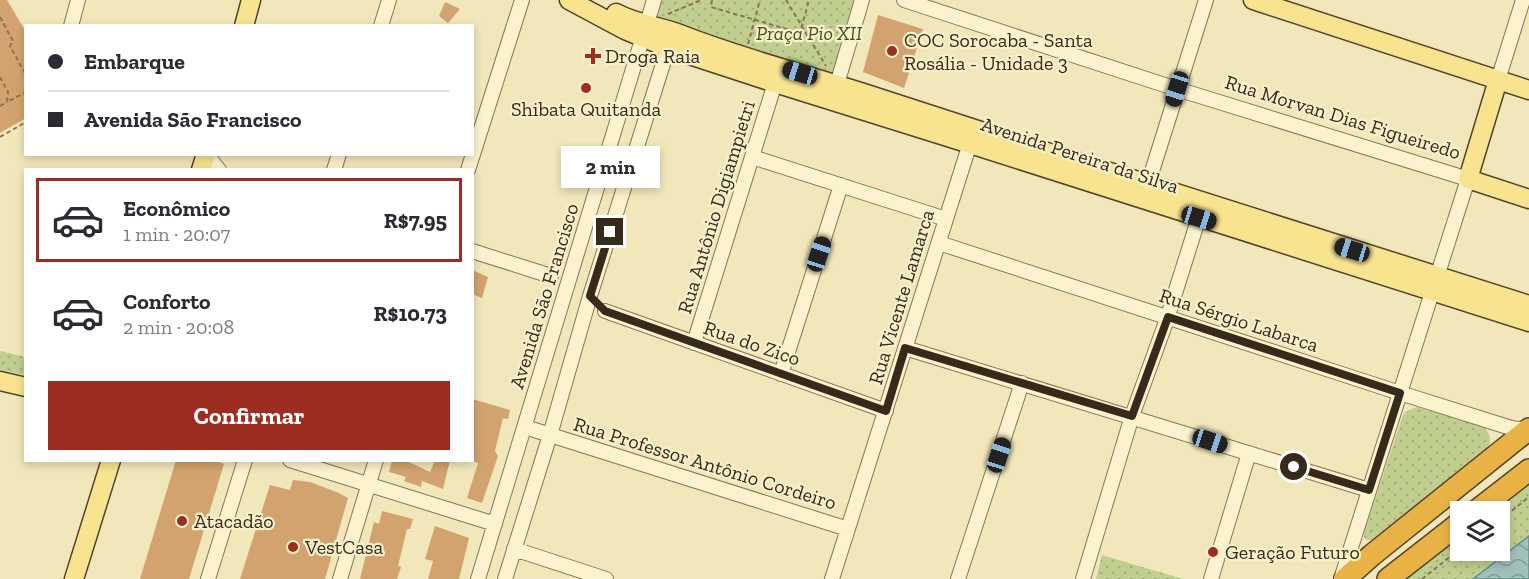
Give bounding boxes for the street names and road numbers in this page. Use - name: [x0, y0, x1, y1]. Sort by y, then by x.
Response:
- street label: Rua Morvan Dias Figueiredo: [1222, 70, 1464, 164]
- street label: Rua Antônio Digiampietri: [672, 97, 760, 317]
- street label: Avenida Pereira da Silva: [978, 112, 1182, 198]
- street label: Avenida São Francisco: [504, 200, 584, 392]
- street label: Rua Vicente Lamarca: [863, 206, 939, 387]
- street label: Rua Sérgio Labarca: [1156, 283, 1322, 357]
- street label: Rua do Zico: [701, 315, 803, 371]
- street label: Rua Professor Antônio Cordeiro: [571, 412, 839, 514]

